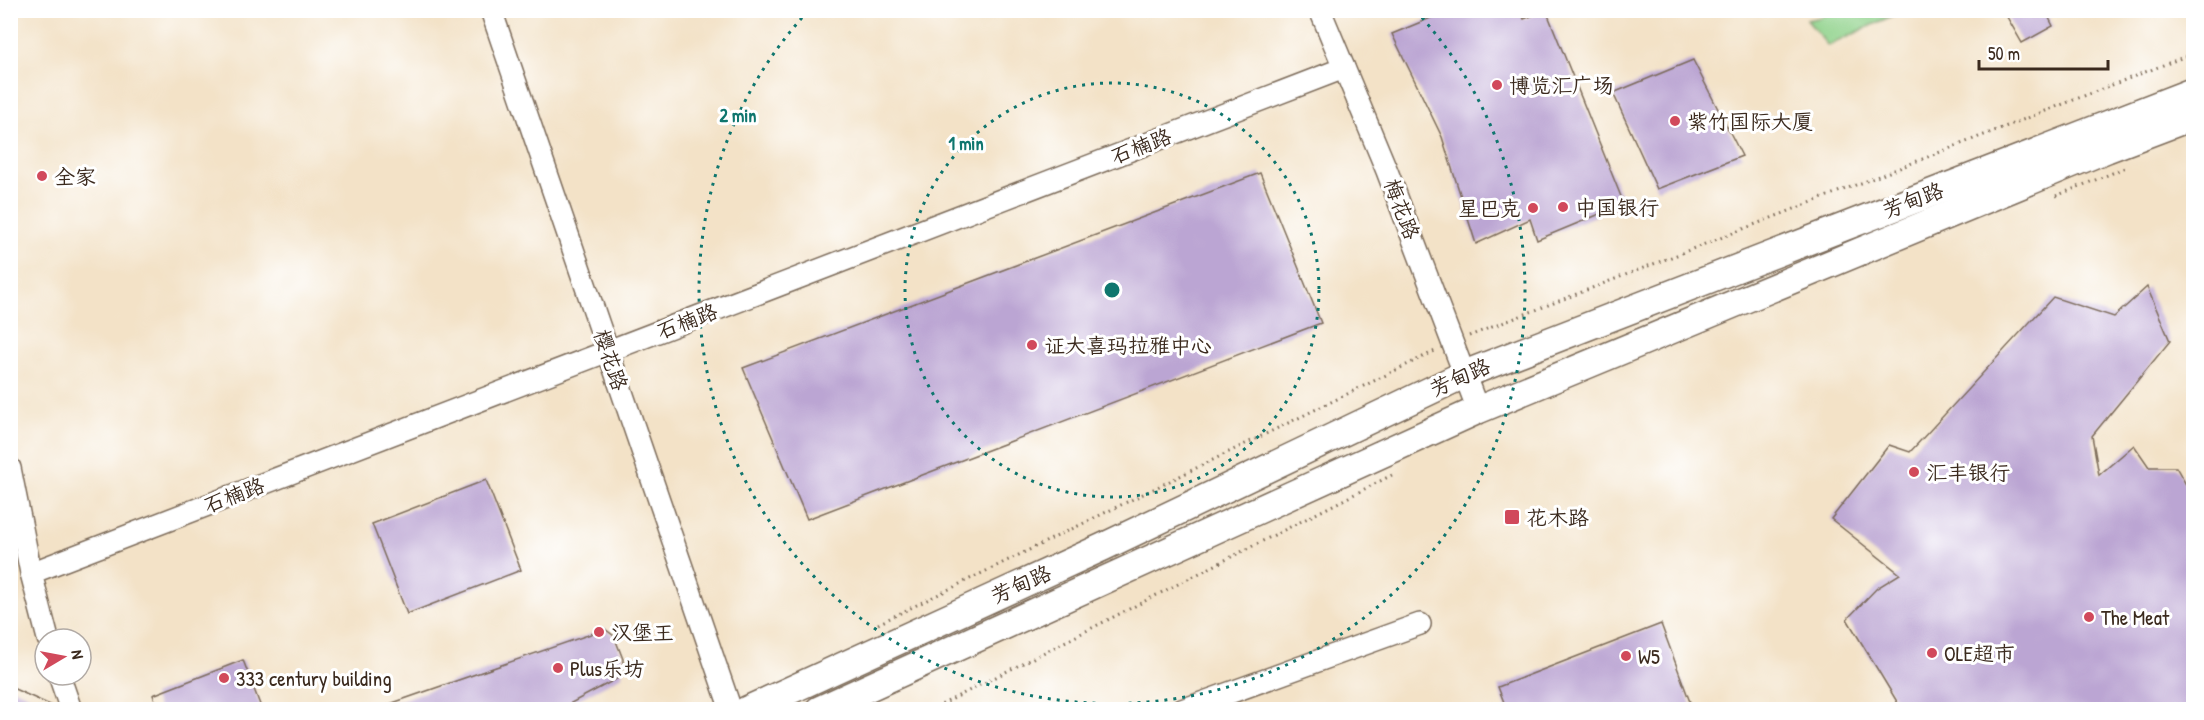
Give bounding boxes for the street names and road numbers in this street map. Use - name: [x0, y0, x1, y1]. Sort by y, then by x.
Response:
- street label: 石楠路: [1106, 121, 1176, 171]
- street label: 梅花路: [1377, 174, 1427, 244]
- street label: 芳甸路: [1878, 175, 1948, 225]
- street label: 石楠路: [652, 296, 722, 346]
- street label: 樱花路: [587, 325, 635, 395]
- street label: 芳甸路: [1425, 351, 1495, 403]
- street label: 石楠路: [199, 470, 269, 520]
- street label: 芳甸路: [986, 558, 1056, 610]

